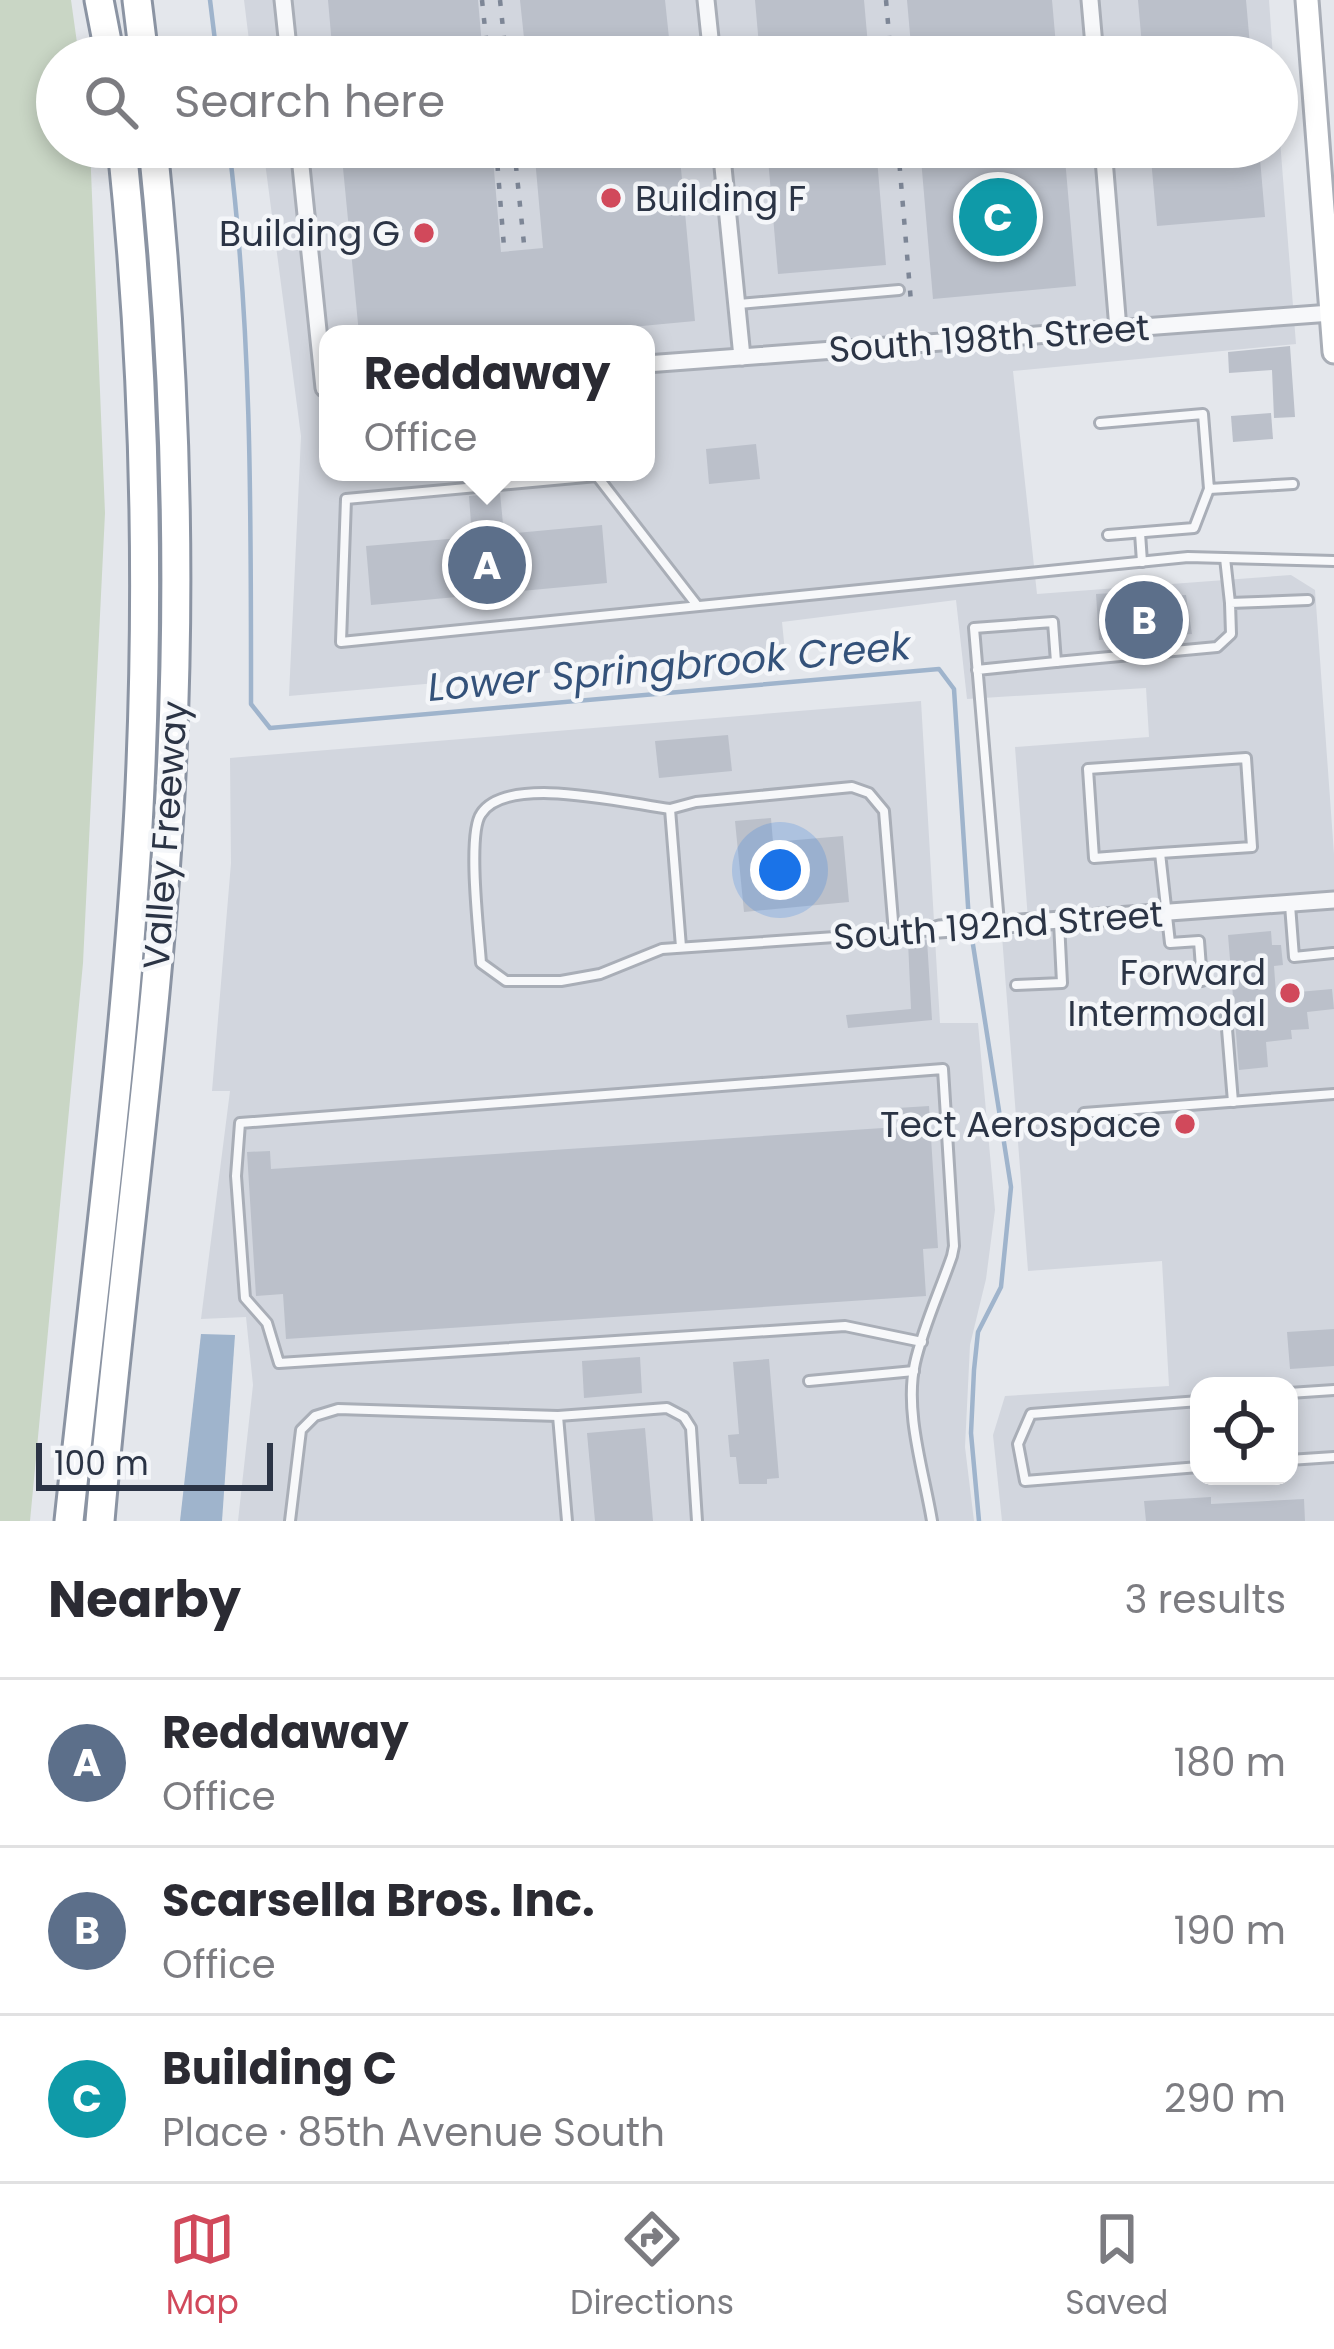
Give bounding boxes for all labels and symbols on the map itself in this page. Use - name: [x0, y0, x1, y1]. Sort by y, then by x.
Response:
- pin: C: [959, 172, 1037, 262]
- place label: Building F: [635, 173, 806, 224]
- marker: Building F: [598, 185, 624, 211]
- place label: Building G: [219, 208, 400, 259]
- marker: Building G: [411, 220, 437, 246]
- street label: South 198th Street: [827, 302, 1151, 375]
- pin: A: [448, 520, 526, 610]
- pin: B: [1105, 575, 1183, 665]
- water label: Lower Springbrook Creek: [425, 618, 915, 715]
- street label: Valley Freeway: [131, 699, 200, 971]
- your location: [750, 840, 810, 900]
- street label: South 192nd Street: [832, 889, 1165, 962]
- place label: Forward Intermodal: [1068, 947, 1266, 1039]
- marker: Forward Intermodal: [1277, 980, 1303, 1006]
- place label: Tect Aerospace: [880, 1099, 1161, 1150]
- marker: Tect Aerospace: [1172, 1111, 1198, 1137]
- scale bar: [36, 1437, 273, 1490]

